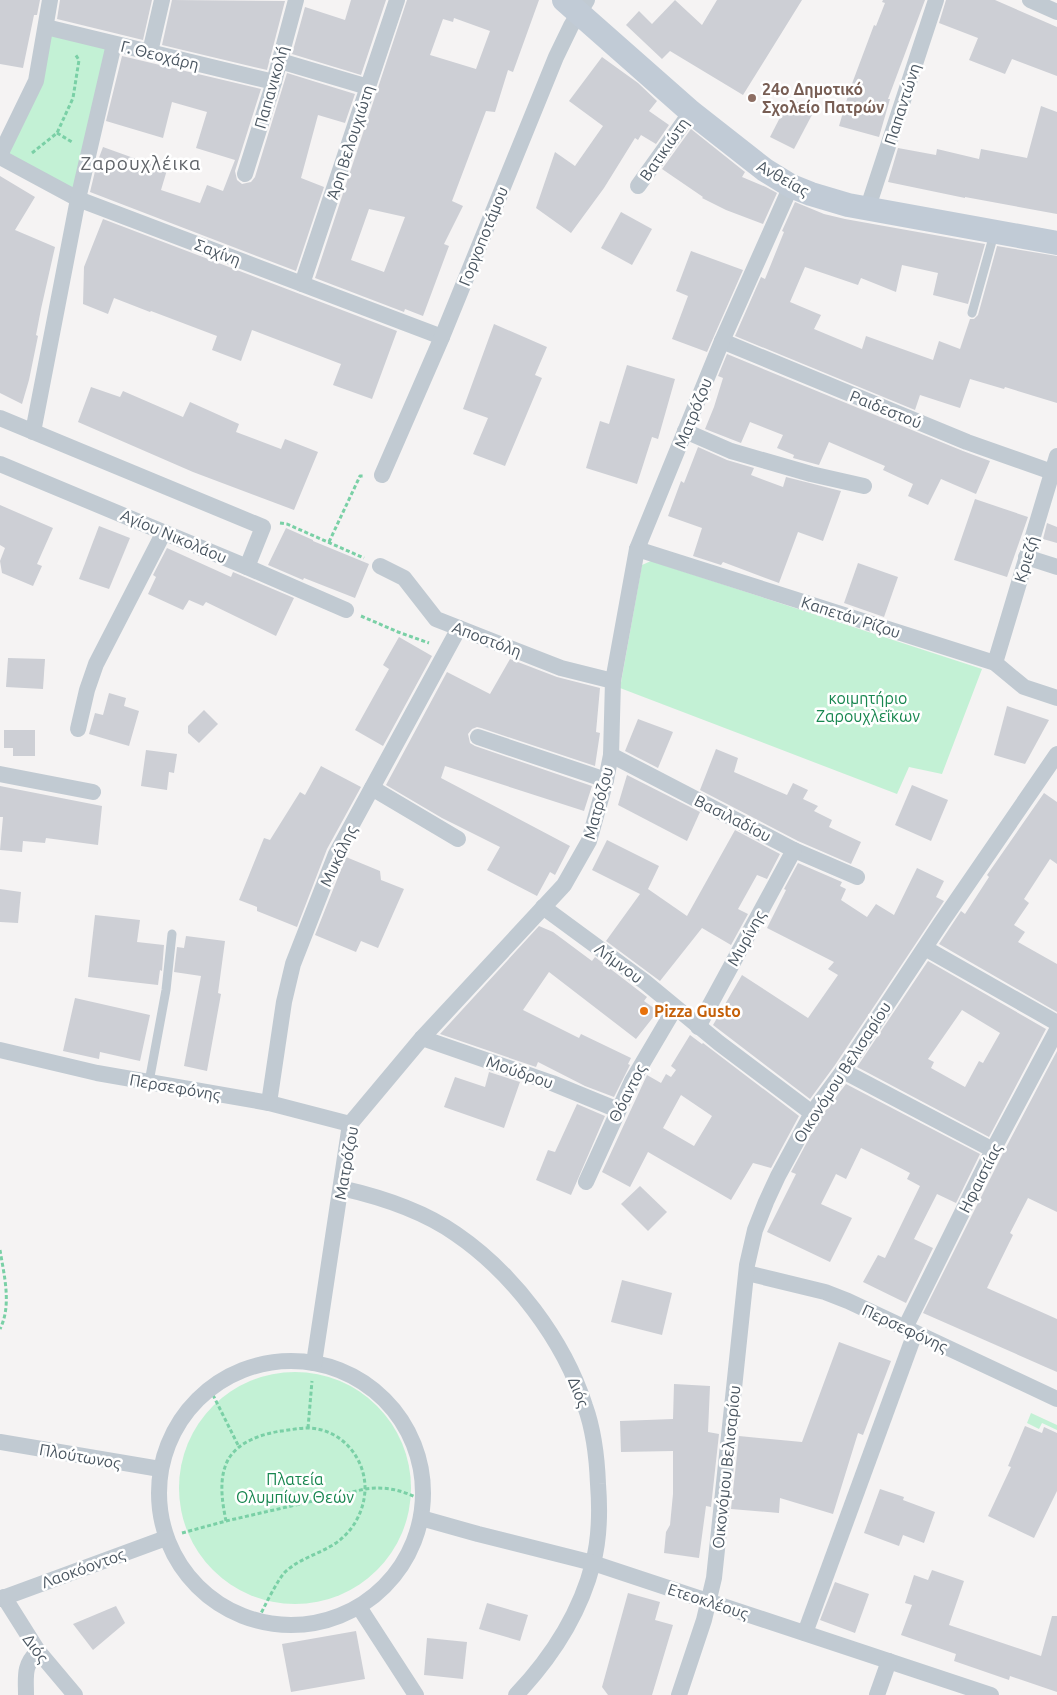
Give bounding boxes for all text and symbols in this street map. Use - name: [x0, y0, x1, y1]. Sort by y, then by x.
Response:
- street label: Γ. Θεοχάρη: [119, 37, 201, 73]
- street label: Παπανικολή: [251, 43, 291, 131]
- street label: Παπαντώνη: [880, 61, 924, 147]
- place label: 24ο Δημοτικό Σχολείο Πατρών: [762, 80, 885, 116]
- street label: Άρη Βελουχιώτη: [323, 83, 377, 201]
- marker: 24ο Δημοτικό Σχολείο Πατρών: [746, 92, 758, 104]
- street label: Βατικιώτη: [636, 114, 692, 184]
- district label: Ζαρουχλέικα: [81, 152, 201, 174]
- street label: Ανθείας: [753, 156, 812, 200]
- street label: Γοργοποτάμου: [455, 184, 511, 288]
- street label: Σαχίνη: [193, 235, 243, 269]
- street label: Ματρόζου: [671, 375, 716, 451]
- street label: Ραιδεστού: [847, 386, 925, 432]
- street label: Αγίου Νικολάου: [118, 506, 230, 566]
- street label: Κριεζή: [1010, 534, 1042, 585]
- street label: Καπετάν Ρίζου: [799, 592, 903, 642]
- street label: Αποστόλη: [450, 618, 524, 660]
- park label: κοιμητήριο Ζαρουχλεΐκων: [816, 689, 920, 725]
- street label: Ματρόζου: [580, 765, 617, 842]
- street label: Βασιλαδίου: [692, 791, 774, 845]
- street label: Μυκάλης: [316, 823, 361, 890]
- street label: Μυρίνης: [723, 907, 769, 969]
- street label: Λήμνου: [592, 939, 646, 987]
- street label: Οικονόμου Βελισαρίου: [790, 998, 894, 1146]
- place label: Pizza Gusto: [654, 1002, 741, 1020]
- marker: Pizza Gusto: [638, 1005, 650, 1017]
- street label: Μούδρου: [484, 1052, 556, 1092]
- street label: Θόαντος: [605, 1061, 650, 1126]
- street label: Περσεφόνης: [128, 1070, 222, 1105]
- street label: Ματρόζου: [331, 1125, 362, 1201]
- street label: Ηφαιστίας: [955, 1140, 1006, 1216]
- street label: Περσεφόνης: [859, 1300, 950, 1356]
- street label: Διός: [564, 1374, 593, 1410]
- street label: Οικονόμου Βελισαρίου: [708, 1384, 744, 1550]
- street label: Πλούτωνος: [38, 1440, 122, 1473]
- park label: Πλατεία Ολυμπίων Θεών: [236, 1470, 354, 1506]
- street label: Λαοκόοντος: [39, 1545, 127, 1592]
- street label: Ετεοκλέους: [665, 1580, 751, 1623]
- street label: Διός: [19, 1630, 52, 1666]

